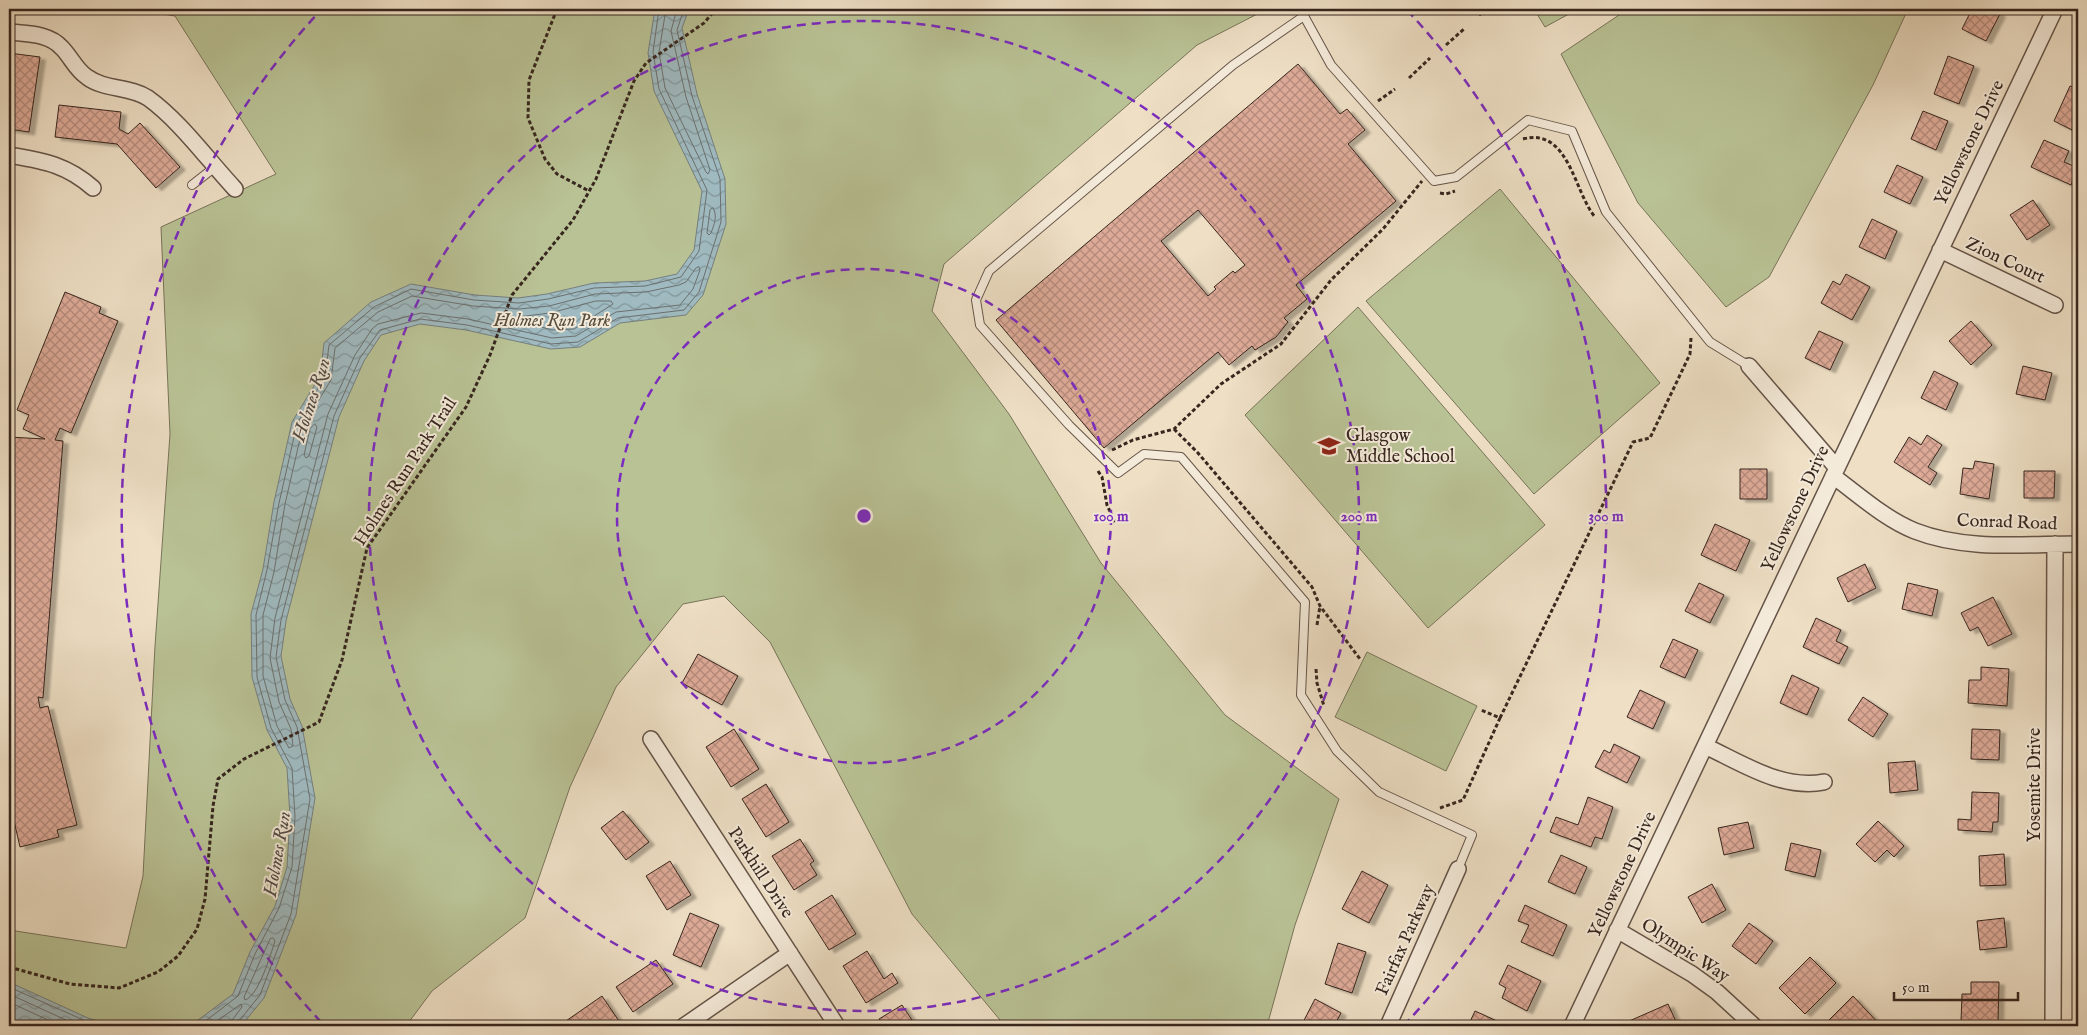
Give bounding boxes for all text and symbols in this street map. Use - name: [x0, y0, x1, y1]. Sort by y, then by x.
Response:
- street label: Yellowstone Drive: [1930, 77, 2010, 209]
- street label: Zion Court: [1962, 233, 2048, 289]
- park label: Holmes Run Park: [493, 310, 610, 333]
- water label: Holmes Run: [287, 355, 337, 446]
- street label: Holmes Run Park Trail: [349, 393, 463, 551]
- place label: Glasgow Middle School: [1346, 425, 1455, 469]
- school or university icon: Glasgow Middle School: [1316, 433, 1342, 459]
- street label: Yellowstone Drive: [1757, 442, 1835, 576]
- centre of rings: [855, 507, 873, 525]
- text: 100 m: [1093, 507, 1129, 526]
- text: 200 m: [1341, 507, 1378, 526]
- text: 300 m: [1588, 507, 1624, 526]
- street label: Conrad Road: [1956, 510, 2058, 536]
- street label: Yosemite Drive: [2024, 728, 2047, 842]
- street label: Yellowstone Drive: [1584, 808, 1662, 942]
- water label: Holmes Run: [259, 809, 297, 900]
- street label: Parkhill Drive: [722, 823, 798, 923]
- street label: Fairfax Parkway: [1371, 880, 1441, 999]
- street label: Olympic Way: [1636, 914, 1734, 988]
- scale bar: [1894, 970, 2018, 1002]
- text: 50 m: [1902, 978, 1930, 997]

